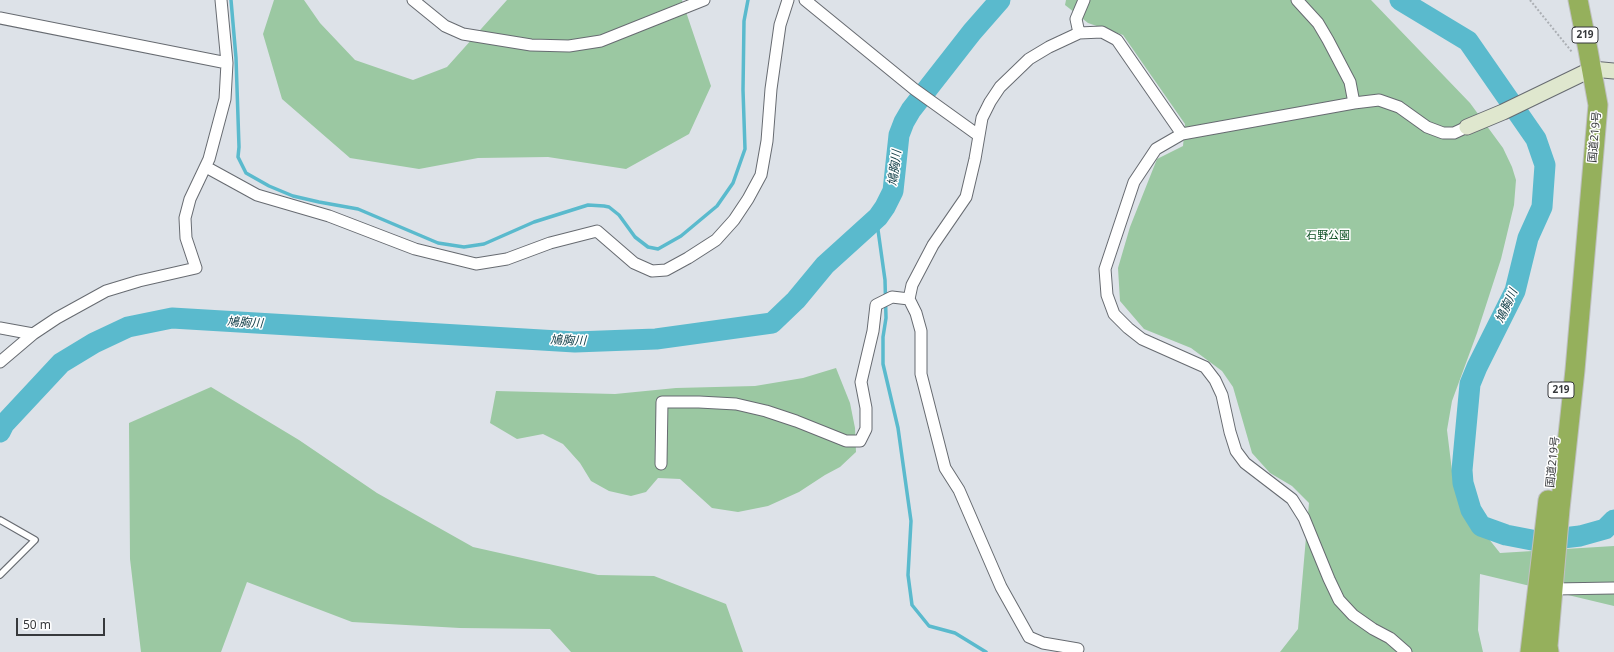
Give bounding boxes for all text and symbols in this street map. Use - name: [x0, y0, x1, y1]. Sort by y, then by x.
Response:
- road number: 219: [1572, 27, 1598, 43]
- street label: 国道219号: [1586, 111, 1604, 163]
- water label: 鳩胸川: [886, 149, 904, 187]
- park label: 石野公園: [1306, 229, 1350, 243]
- water label: 鳩胸川: [1493, 287, 1521, 325]
- water label: 鳩胸川: [227, 315, 263, 331]
- water label: 鳩胸川: [550, 333, 586, 349]
- road number: 219: [1548, 382, 1574, 398]
- street label: 国道219号: [1544, 436, 1562, 488]
- scale bar: [18, 610, 107, 636]
- text: 50 m: [23, 616, 51, 633]

